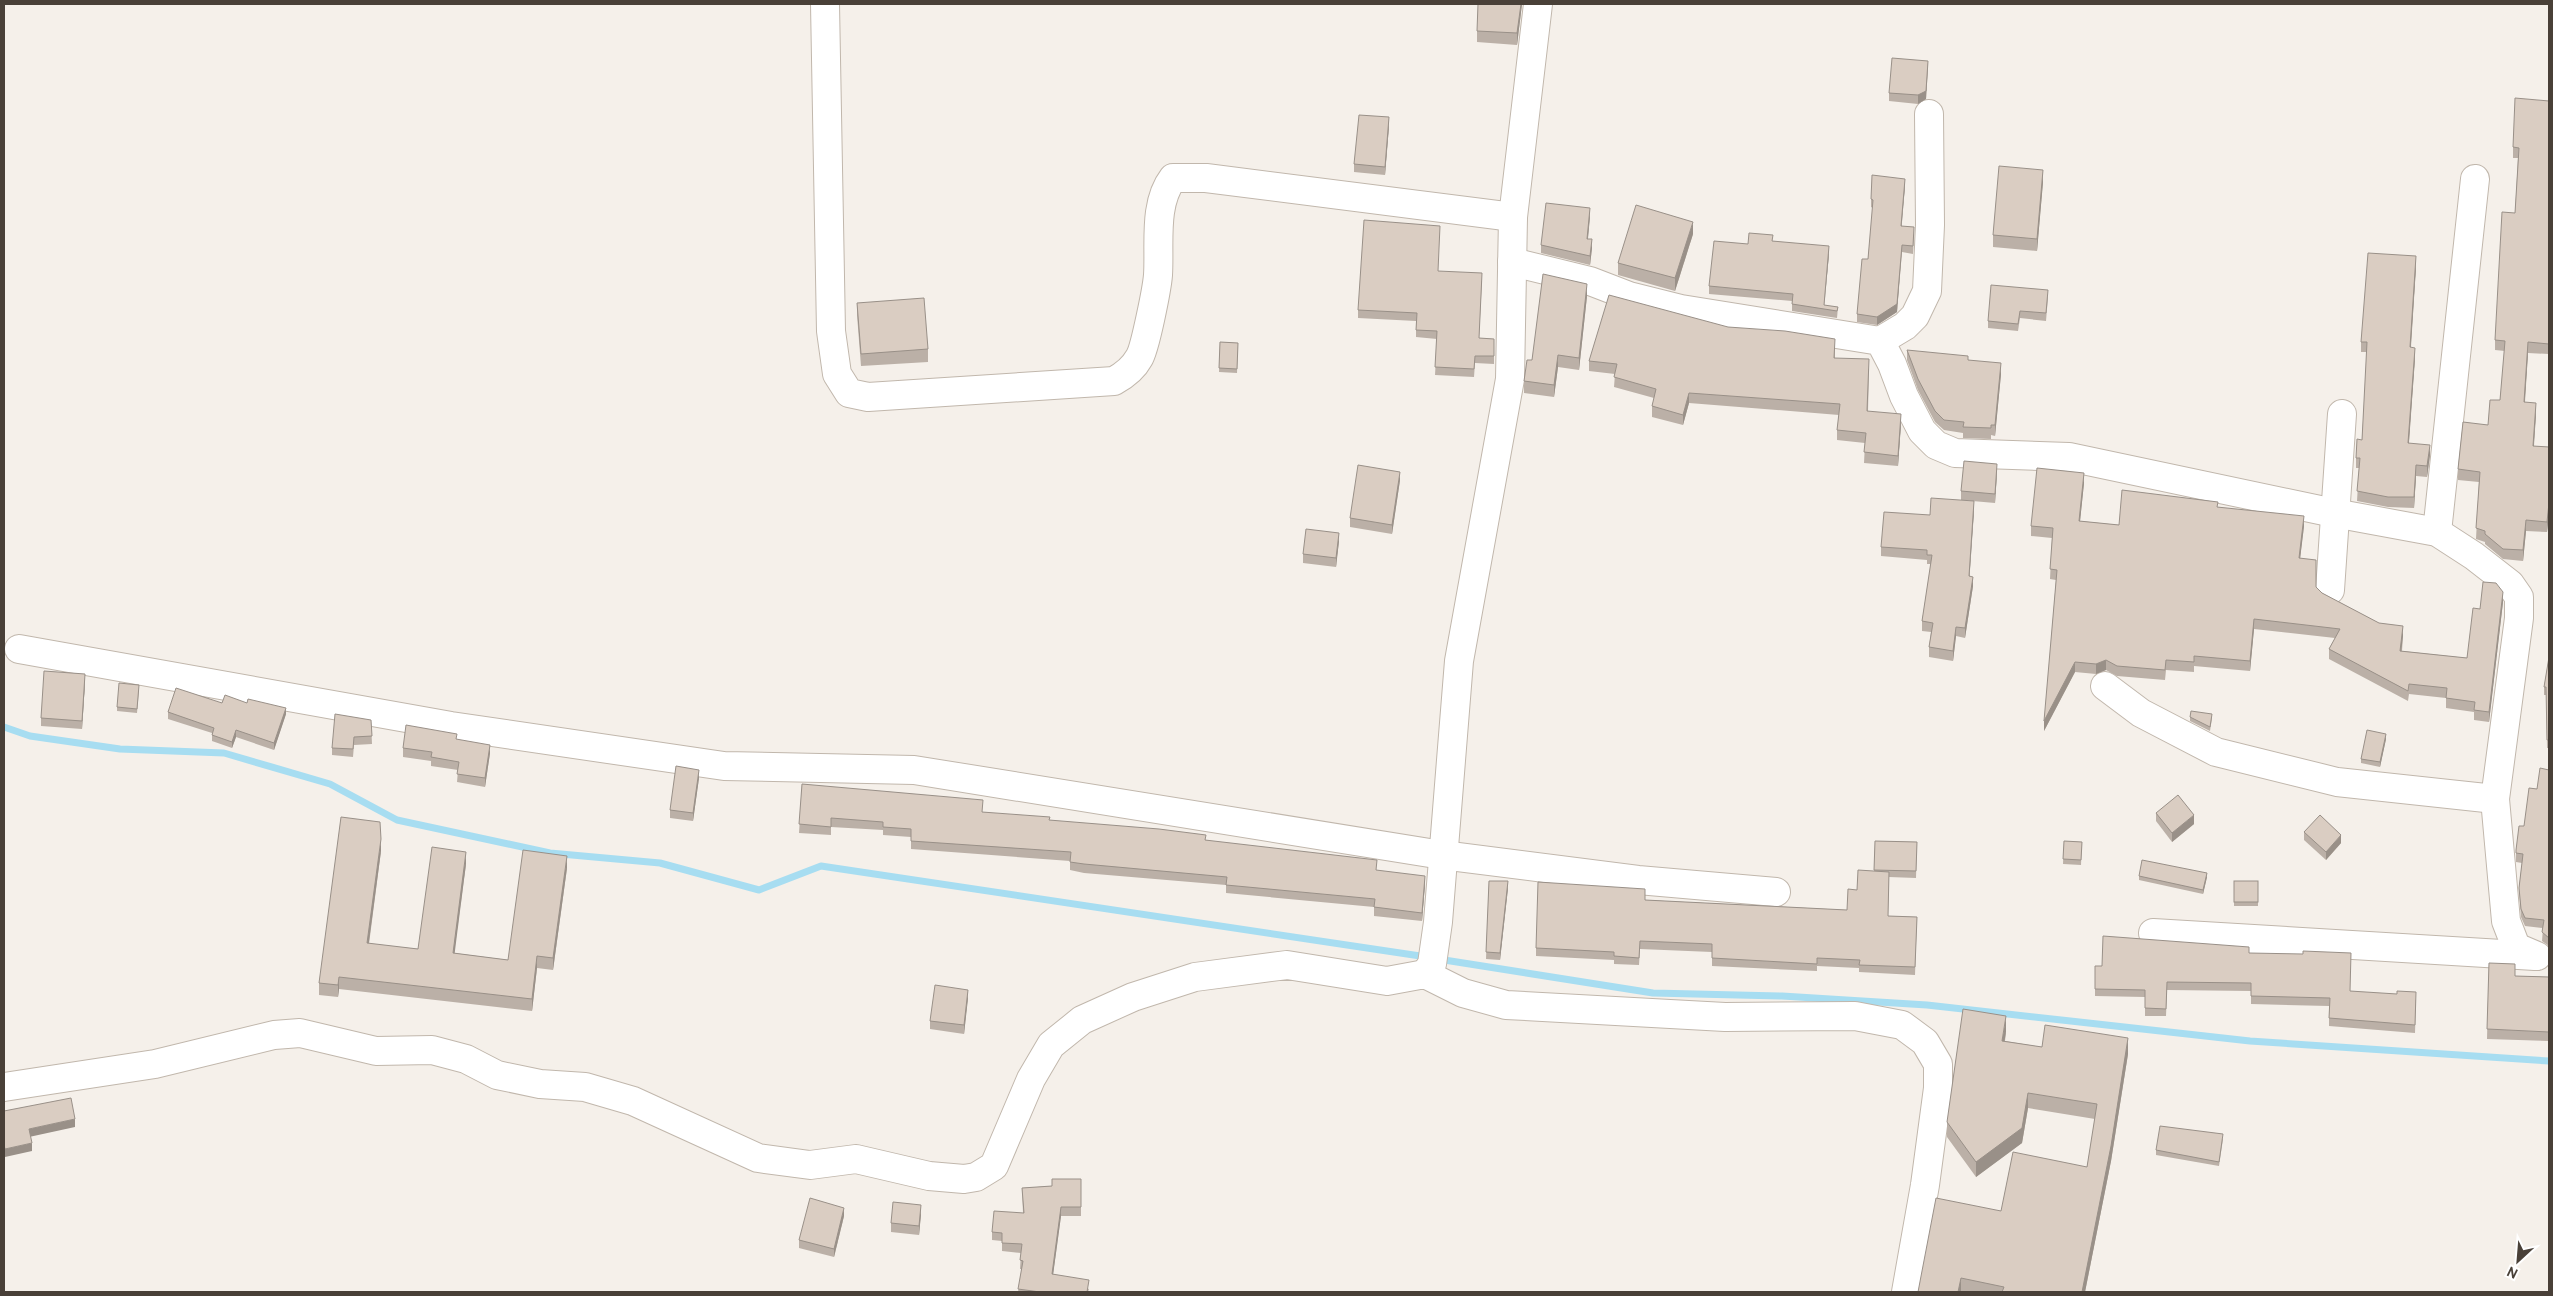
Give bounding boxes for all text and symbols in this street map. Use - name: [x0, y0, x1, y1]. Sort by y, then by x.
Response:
- north arrow: [2493, 1236, 2543, 1286]
- text: N: [2505, 1261, 2521, 1281]

